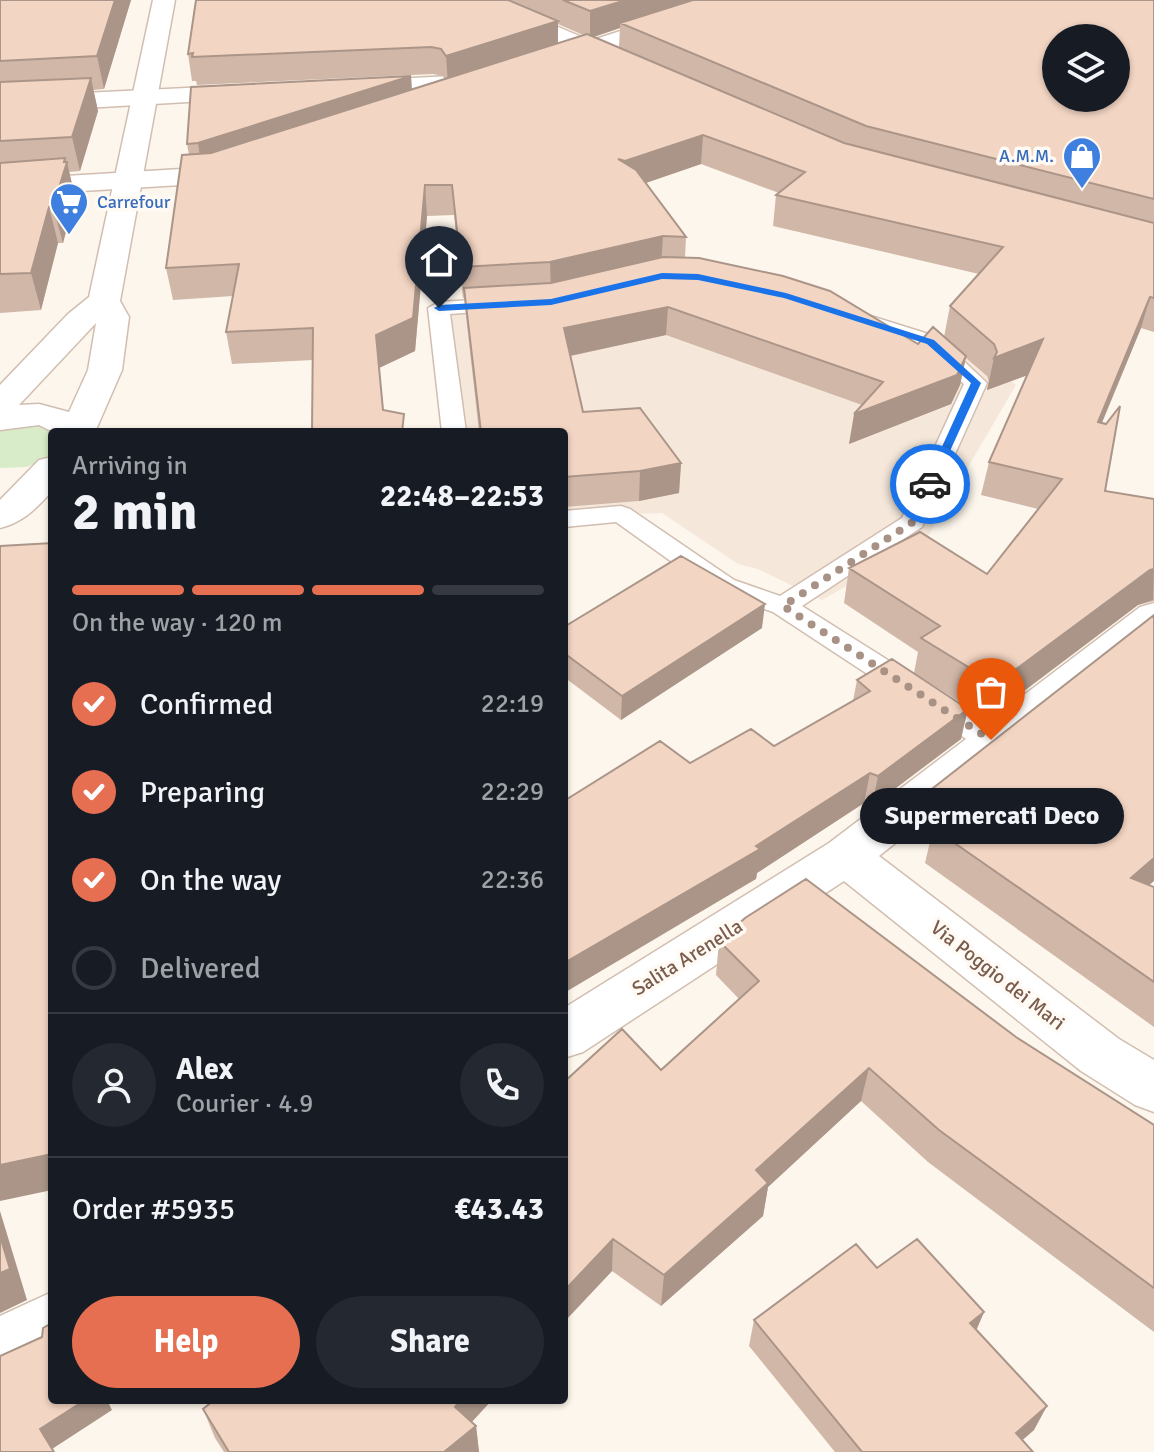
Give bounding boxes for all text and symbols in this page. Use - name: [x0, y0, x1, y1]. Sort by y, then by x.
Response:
- map controls: [1042, 24, 1130, 112]
- button: layers: [1042, 24, 1130, 112]
- shop icon: A.M.M.: [1061, 135, 1103, 190]
- place label: A.M.M.: [999, 145, 1054, 167]
- supermarket icon: Carrefour: [48, 181, 90, 236]
- place label: Carrefour: [97, 191, 171, 213]
- pin: [405, 226, 473, 308]
- icon: home: [417, 238, 461, 282]
- courier: [890, 444, 970, 524]
- text: Arriving in: [72, 450, 188, 482]
- icon: car: [908, 462, 952, 506]
- text: 22:48–22:53: [380, 478, 544, 515]
- text: 2 min: [72, 480, 198, 544]
- text: On the way · 120 m: [72, 607, 282, 639]
- pin: [957, 658, 1025, 740]
- icon: bag: [969, 670, 1013, 714]
- icon: check: [72, 682, 116, 726]
- text: Confirmed: [140, 686, 273, 723]
- text: 22:19: [481, 688, 544, 720]
- icon: check: [72, 770, 116, 814]
- text: Preparing: [140, 774, 265, 811]
- text: 22:29: [481, 776, 544, 808]
- callout: Supermercati Deco: [859, 788, 1123, 844]
- text: Supermercati Deco: [885, 800, 1099, 832]
- icon: check: [72, 858, 116, 902]
- text: On the way: [140, 862, 281, 899]
- text: 22:36: [481, 864, 544, 896]
- street label: Salita Arenella: [627, 914, 747, 1001]
- street label: Via Poggio dei Mari: [925, 915, 1070, 1036]
- text: Delivered: [140, 950, 261, 987]
- button: person: [72, 1043, 156, 1127]
- button: phone: [460, 1043, 544, 1127]
- text: Alex: [176, 1051, 233, 1088]
- text: Courier · 4.9: [176, 1088, 313, 1120]
- text: Order #5935: [72, 1191, 235, 1228]
- text: €43.43: [454, 1191, 544, 1228]
- button: Help: [72, 1296, 300, 1388]
- button: Share: [316, 1296, 544, 1388]

